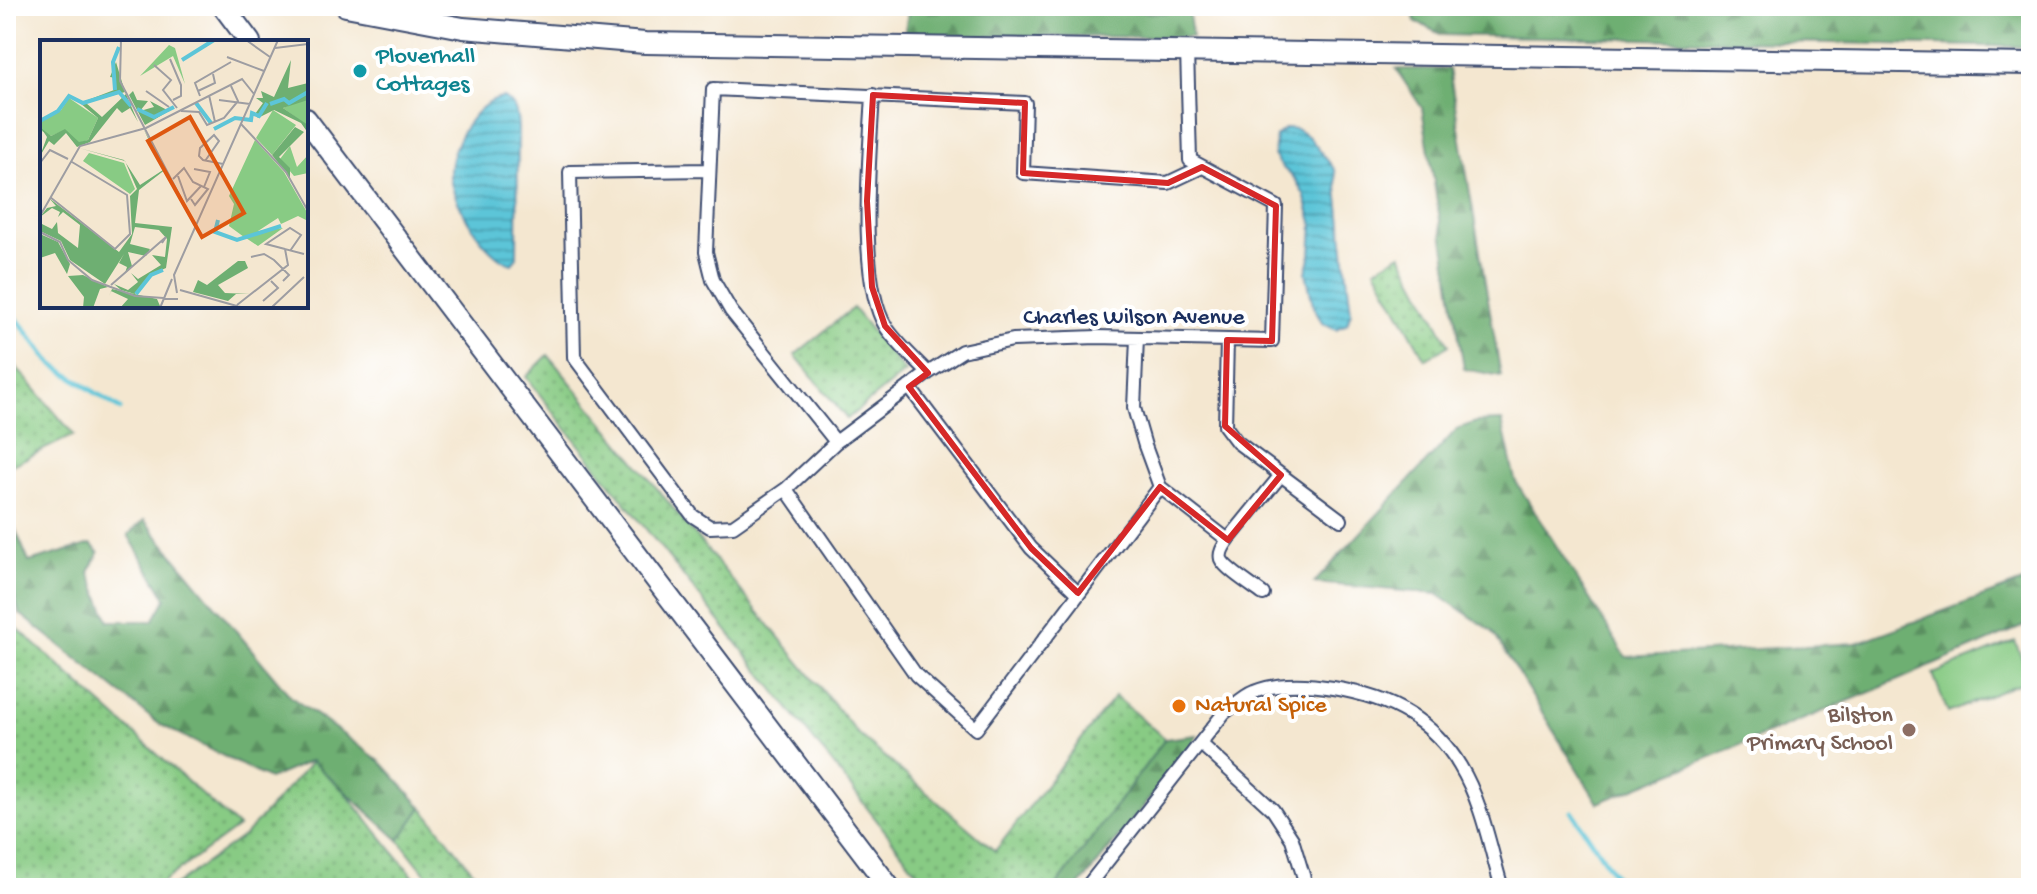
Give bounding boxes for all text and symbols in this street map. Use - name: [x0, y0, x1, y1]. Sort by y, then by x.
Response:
- inset map: [40, 40, 308, 308]
- place label: Ploverhall Cottages: [375, 43, 475, 100]
- marker: Ploverhall Cottages: [351, 62, 369, 80]
- street label: Charles Wilson Avenue: [1023, 304, 1245, 333]
- place label: Natural Spice: [1195, 692, 1327, 721]
- marker: Natural Spice: [1170, 697, 1188, 715]
- place label: Bilston Primary School: [1746, 702, 1894, 759]
- marker: Bilston Primary School: [1900, 721, 1918, 739]

